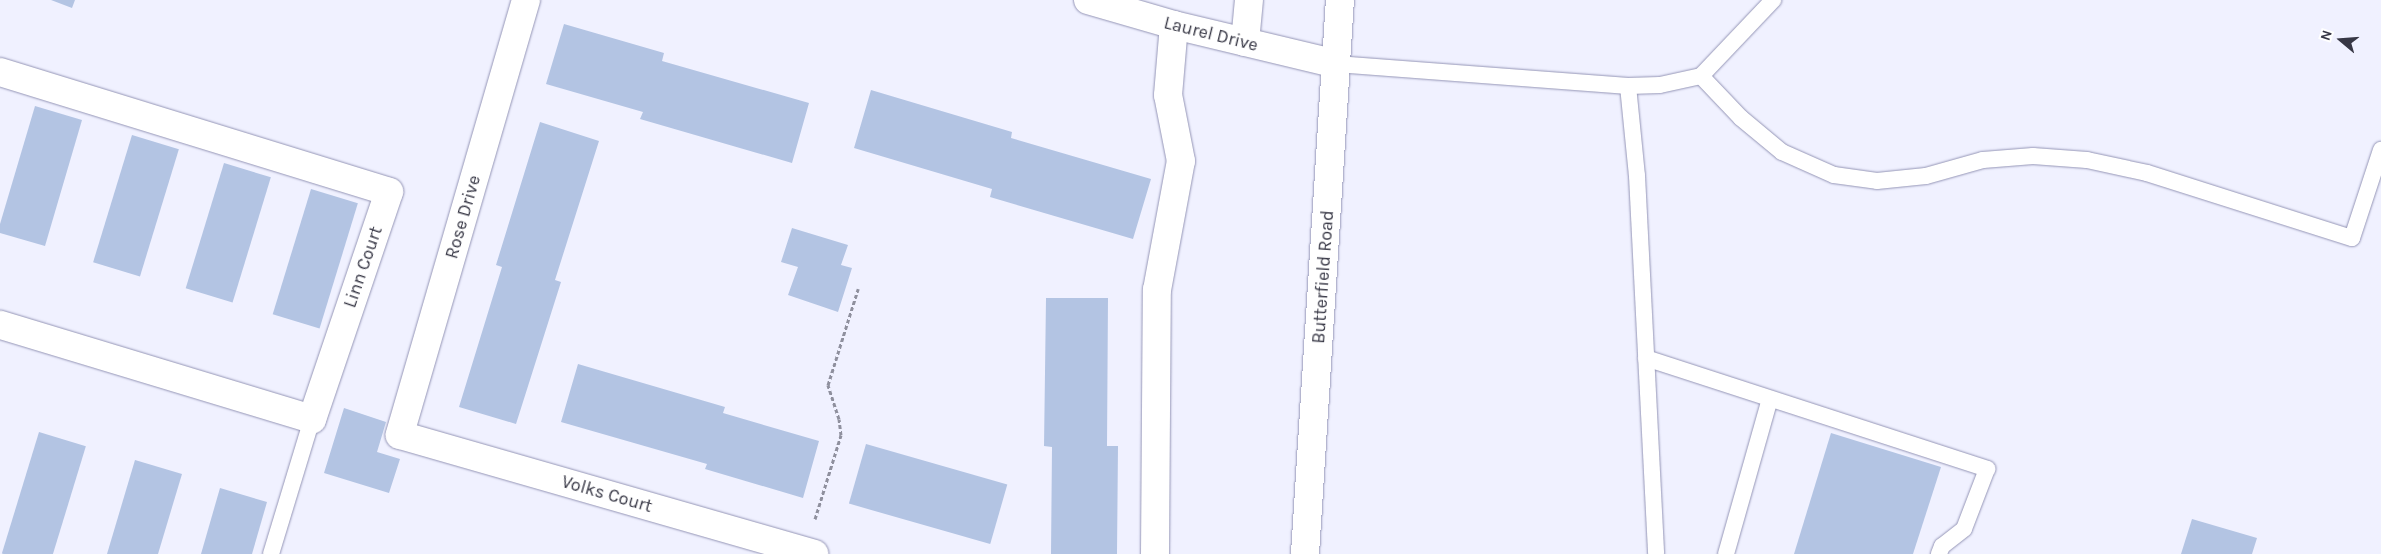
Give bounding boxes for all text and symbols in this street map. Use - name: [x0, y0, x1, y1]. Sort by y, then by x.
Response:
- street label: Laurel Drive: [1162, 12, 1260, 56]
- north arrow: [2316, 15, 2366, 65]
- text: N: [2317, 28, 2336, 43]
- street label: Rose Drive: [441, 173, 485, 261]
- street label: Butterfield Road: [1308, 210, 1338, 344]
- street label: Linn Court: [339, 223, 387, 311]
- street label: Volks Court: [559, 471, 655, 517]

